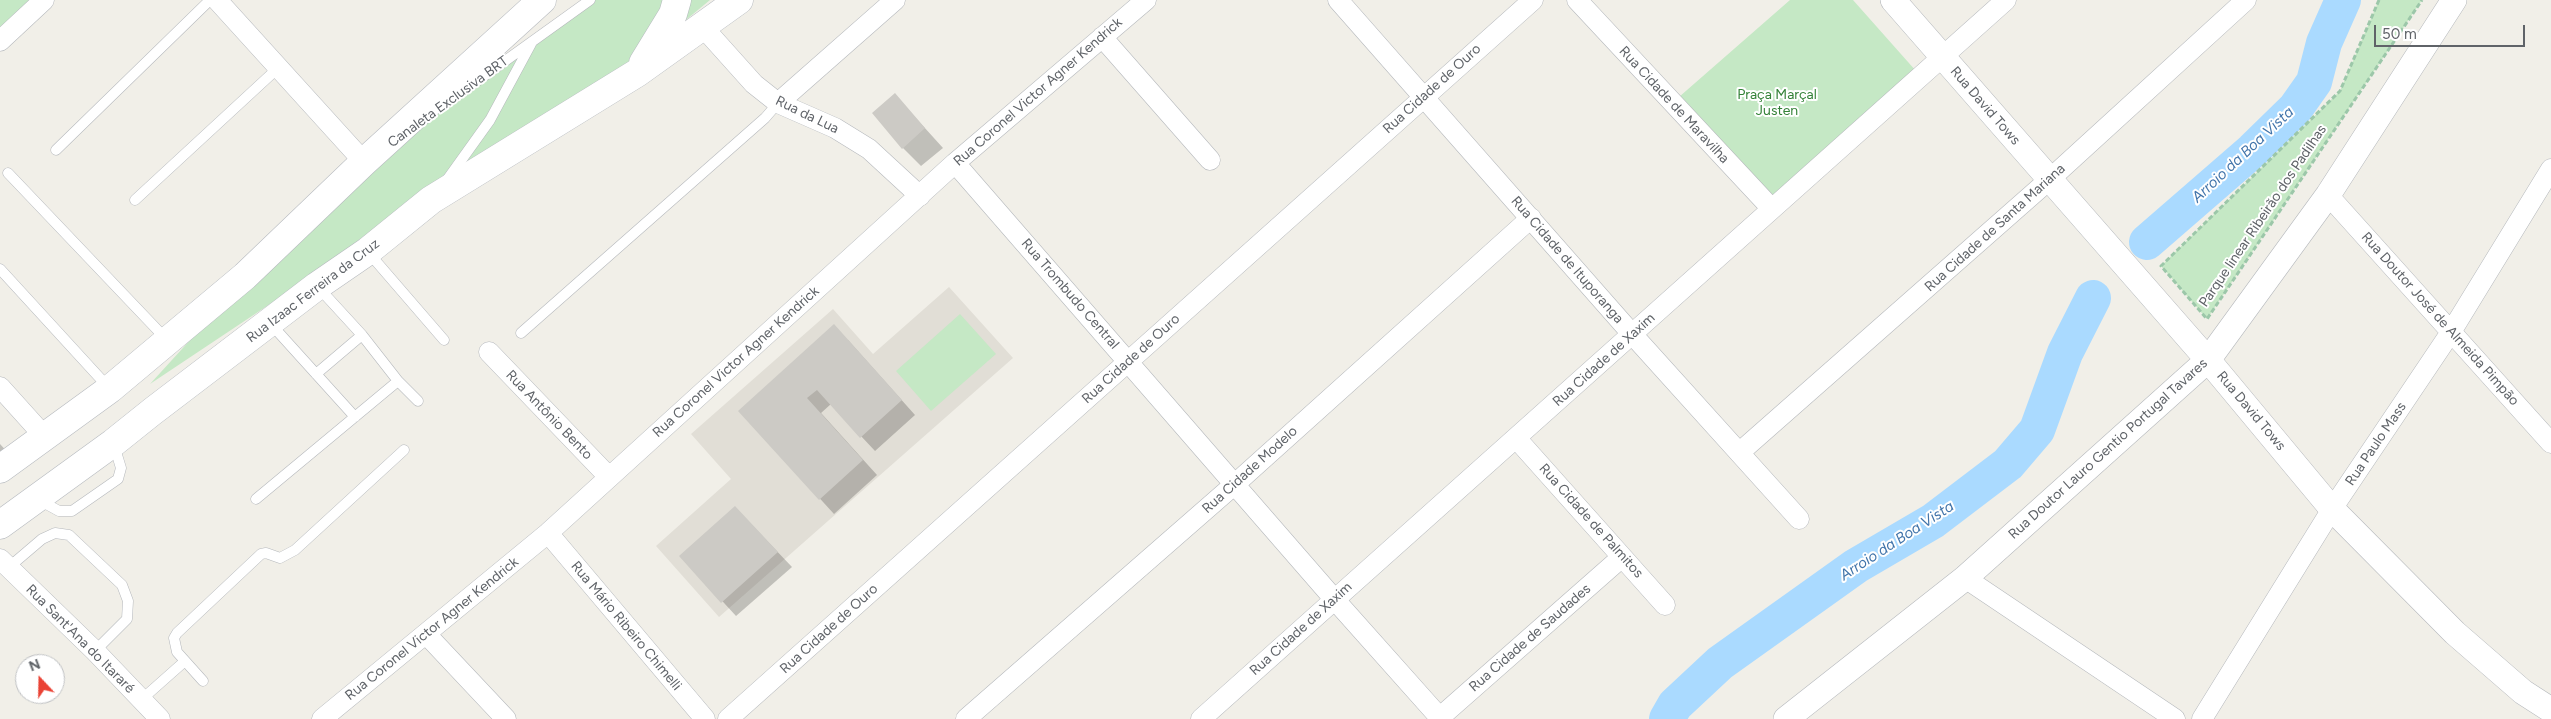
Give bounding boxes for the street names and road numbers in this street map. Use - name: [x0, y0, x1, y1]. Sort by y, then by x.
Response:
- street label: Rua Coronel Victor Agner Kendrick: [950, 14, 1126, 170]
- street label: Rua Cidade de Ouro: [1380, 41, 1484, 137]
- street label: Rua Cidade de Maravilha: [1615, 43, 1733, 167]
- street label: Canaleta Exclusiva BRT: [385, 53, 511, 151]
- street label: Rua David Tows: [1946, 63, 2024, 149]
- street label: Rua da Lua: [773, 92, 841, 138]
- street label: Parque linear Ribeirão dos Padilhas: [2196, 122, 2330, 310]
- street label: Rua Cidade de Santa Mariana: [1921, 161, 2069, 295]
- street label: Rua Cidade de Ituporanga: [1507, 193, 1627, 327]
- street label: Rua Doutor José de Almeida Pimpão: [2358, 229, 2522, 409]
- street label: Rua Izaac Ferreira da Cruz: [243, 235, 383, 347]
- street label: Rua Trombudo Central: [1018, 235, 1122, 353]
- street label: Rua Coronel Victor Agner Kendrick: [649, 283, 823, 441]
- street label: Rua Cidade de Xaxim: [1549, 310, 1659, 410]
- street label: Rua Cidade de Ouro: [1079, 311, 1183, 407]
- street label: Rua Doutor Lauro Gentio Portugal Tavares: [2005, 355, 2211, 543]
- street label: Rua Antônio Bento: [502, 367, 596, 463]
- street label: Rua David Tows: [2213, 368, 2289, 454]
- street label: Rua Paulo Mass: [2342, 399, 2410, 489]
- street label: Rua Cidade Modelo: [1199, 423, 1301, 517]
- street label: Rua Cidade de Palmitos: [1535, 460, 1647, 582]
- street label: Rua Coronel Victor Agner Kendrick: [342, 554, 522, 704]
- street label: Rua Mário Ribeiro Chimelli: [567, 558, 685, 694]
- street label: Rua Cidade de Xaxim: [1246, 579, 1356, 679]
- street label: Rua Sant'Ana do Itararé: [22, 581, 138, 697]
- street label: Rua Cidade de Ouro: [777, 581, 881, 677]
- street label: Rua Cidade de Saudades: [1466, 581, 1594, 695]

